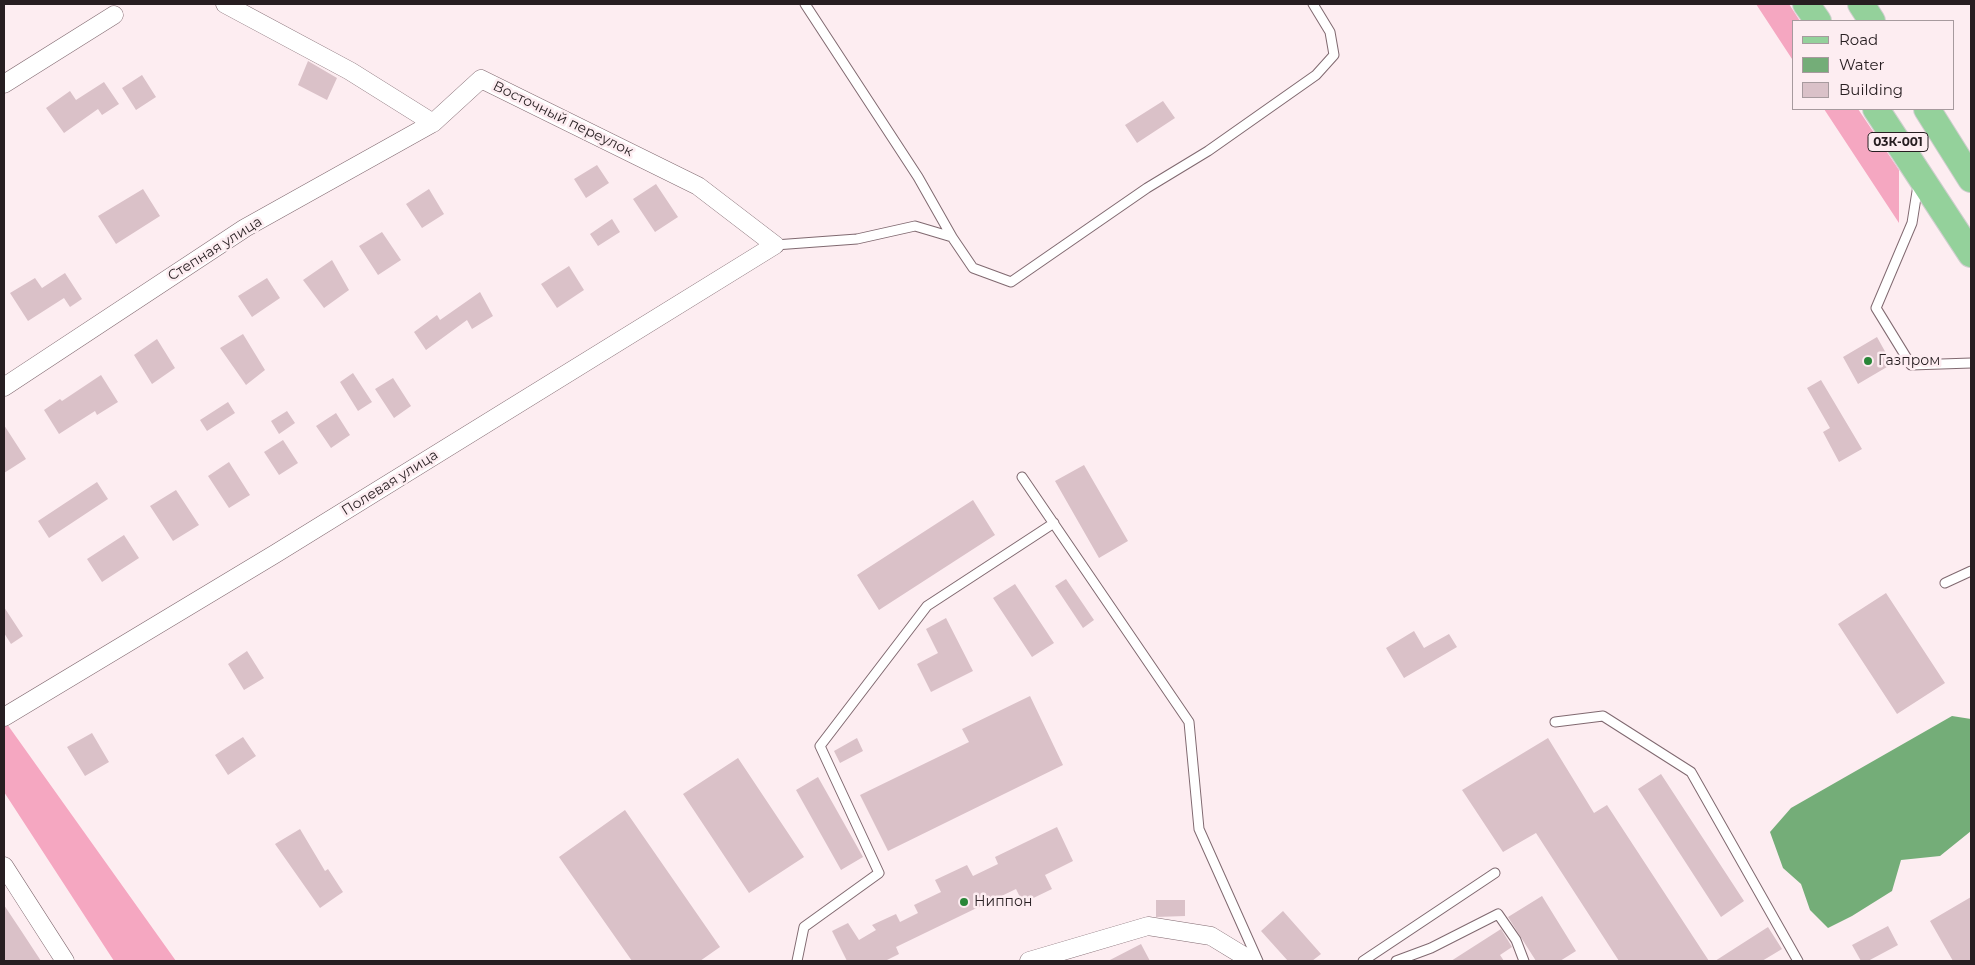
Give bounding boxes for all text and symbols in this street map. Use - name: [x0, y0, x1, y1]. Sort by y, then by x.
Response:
- legend: [1792, 20, 1955, 110]
- text: Road: [1839, 30, 1878, 49]
- text: Water: [1839, 55, 1885, 74]
- street label: Восточный переулок: [490, 78, 636, 160]
- text: Building: [1839, 80, 1903, 99]
- road number: 03К-001: [1868, 132, 1928, 152]
- street label: Степная улица: [165, 213, 265, 285]
- place label: Газпром: [1878, 353, 1940, 369]
- marker: Газпром: [1862, 355, 1874, 367]
- street label: Полевая улица: [339, 447, 441, 519]
- place label: Ниппон: [974, 894, 1032, 910]
- marker: Ниппон: [958, 896, 970, 908]

